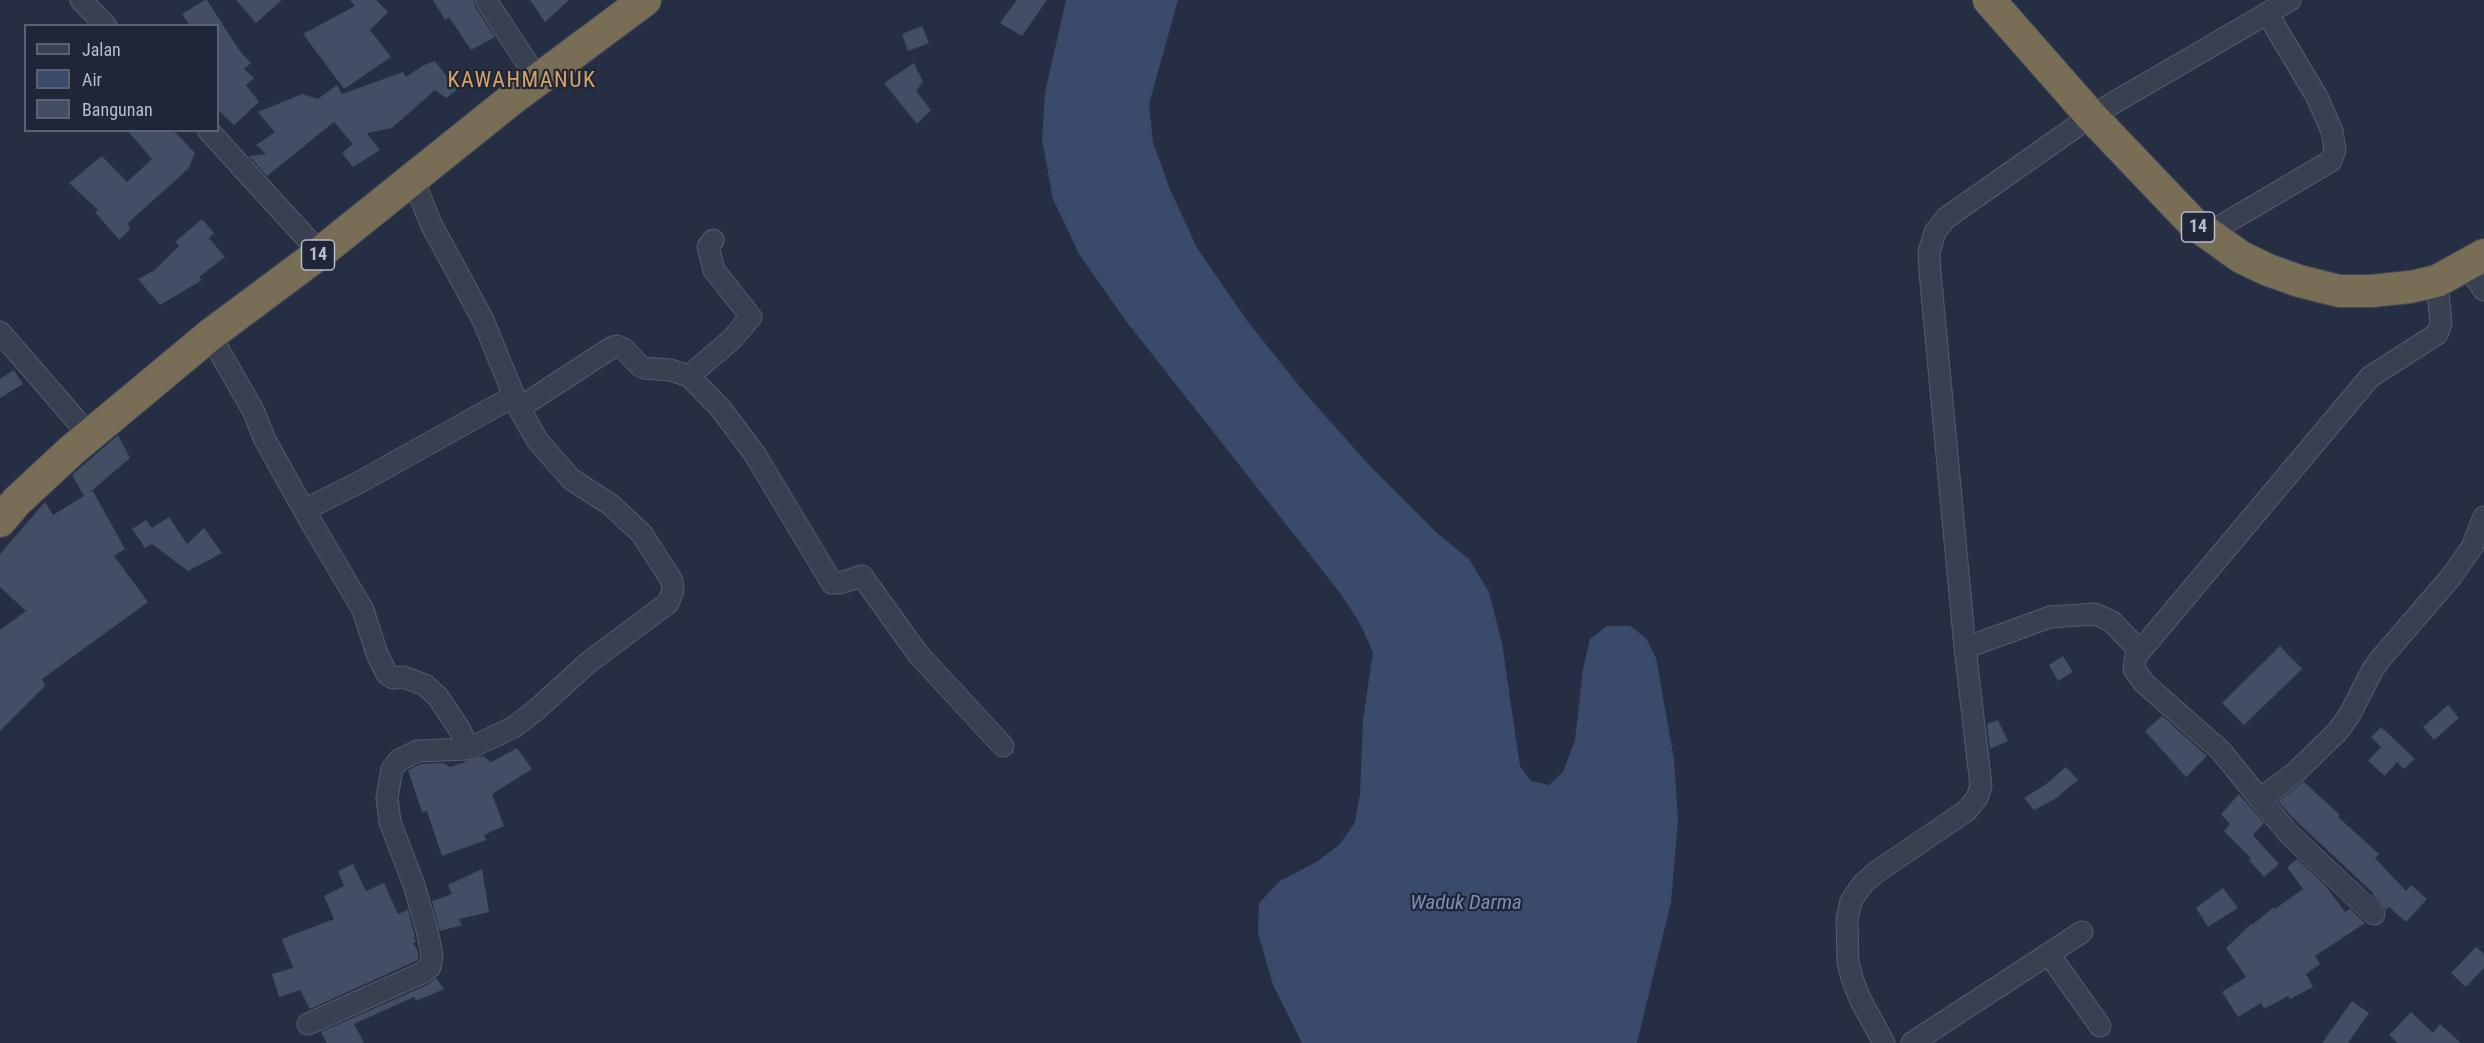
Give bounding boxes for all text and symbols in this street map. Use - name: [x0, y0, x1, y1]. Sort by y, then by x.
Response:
- legend: [24, 24, 219, 132]
- text: Jalan: [82, 39, 121, 60]
- district label: KAWAHMANUK: [447, 68, 597, 94]
- text: Air: [82, 69, 102, 90]
- text: Bangunan: [82, 99, 153, 120]
- road number: 14: [2182, 212, 2214, 242]
- road number: 14: [302, 240, 334, 270]
- water label: Waduk Darma: [1410, 891, 1522, 917]

